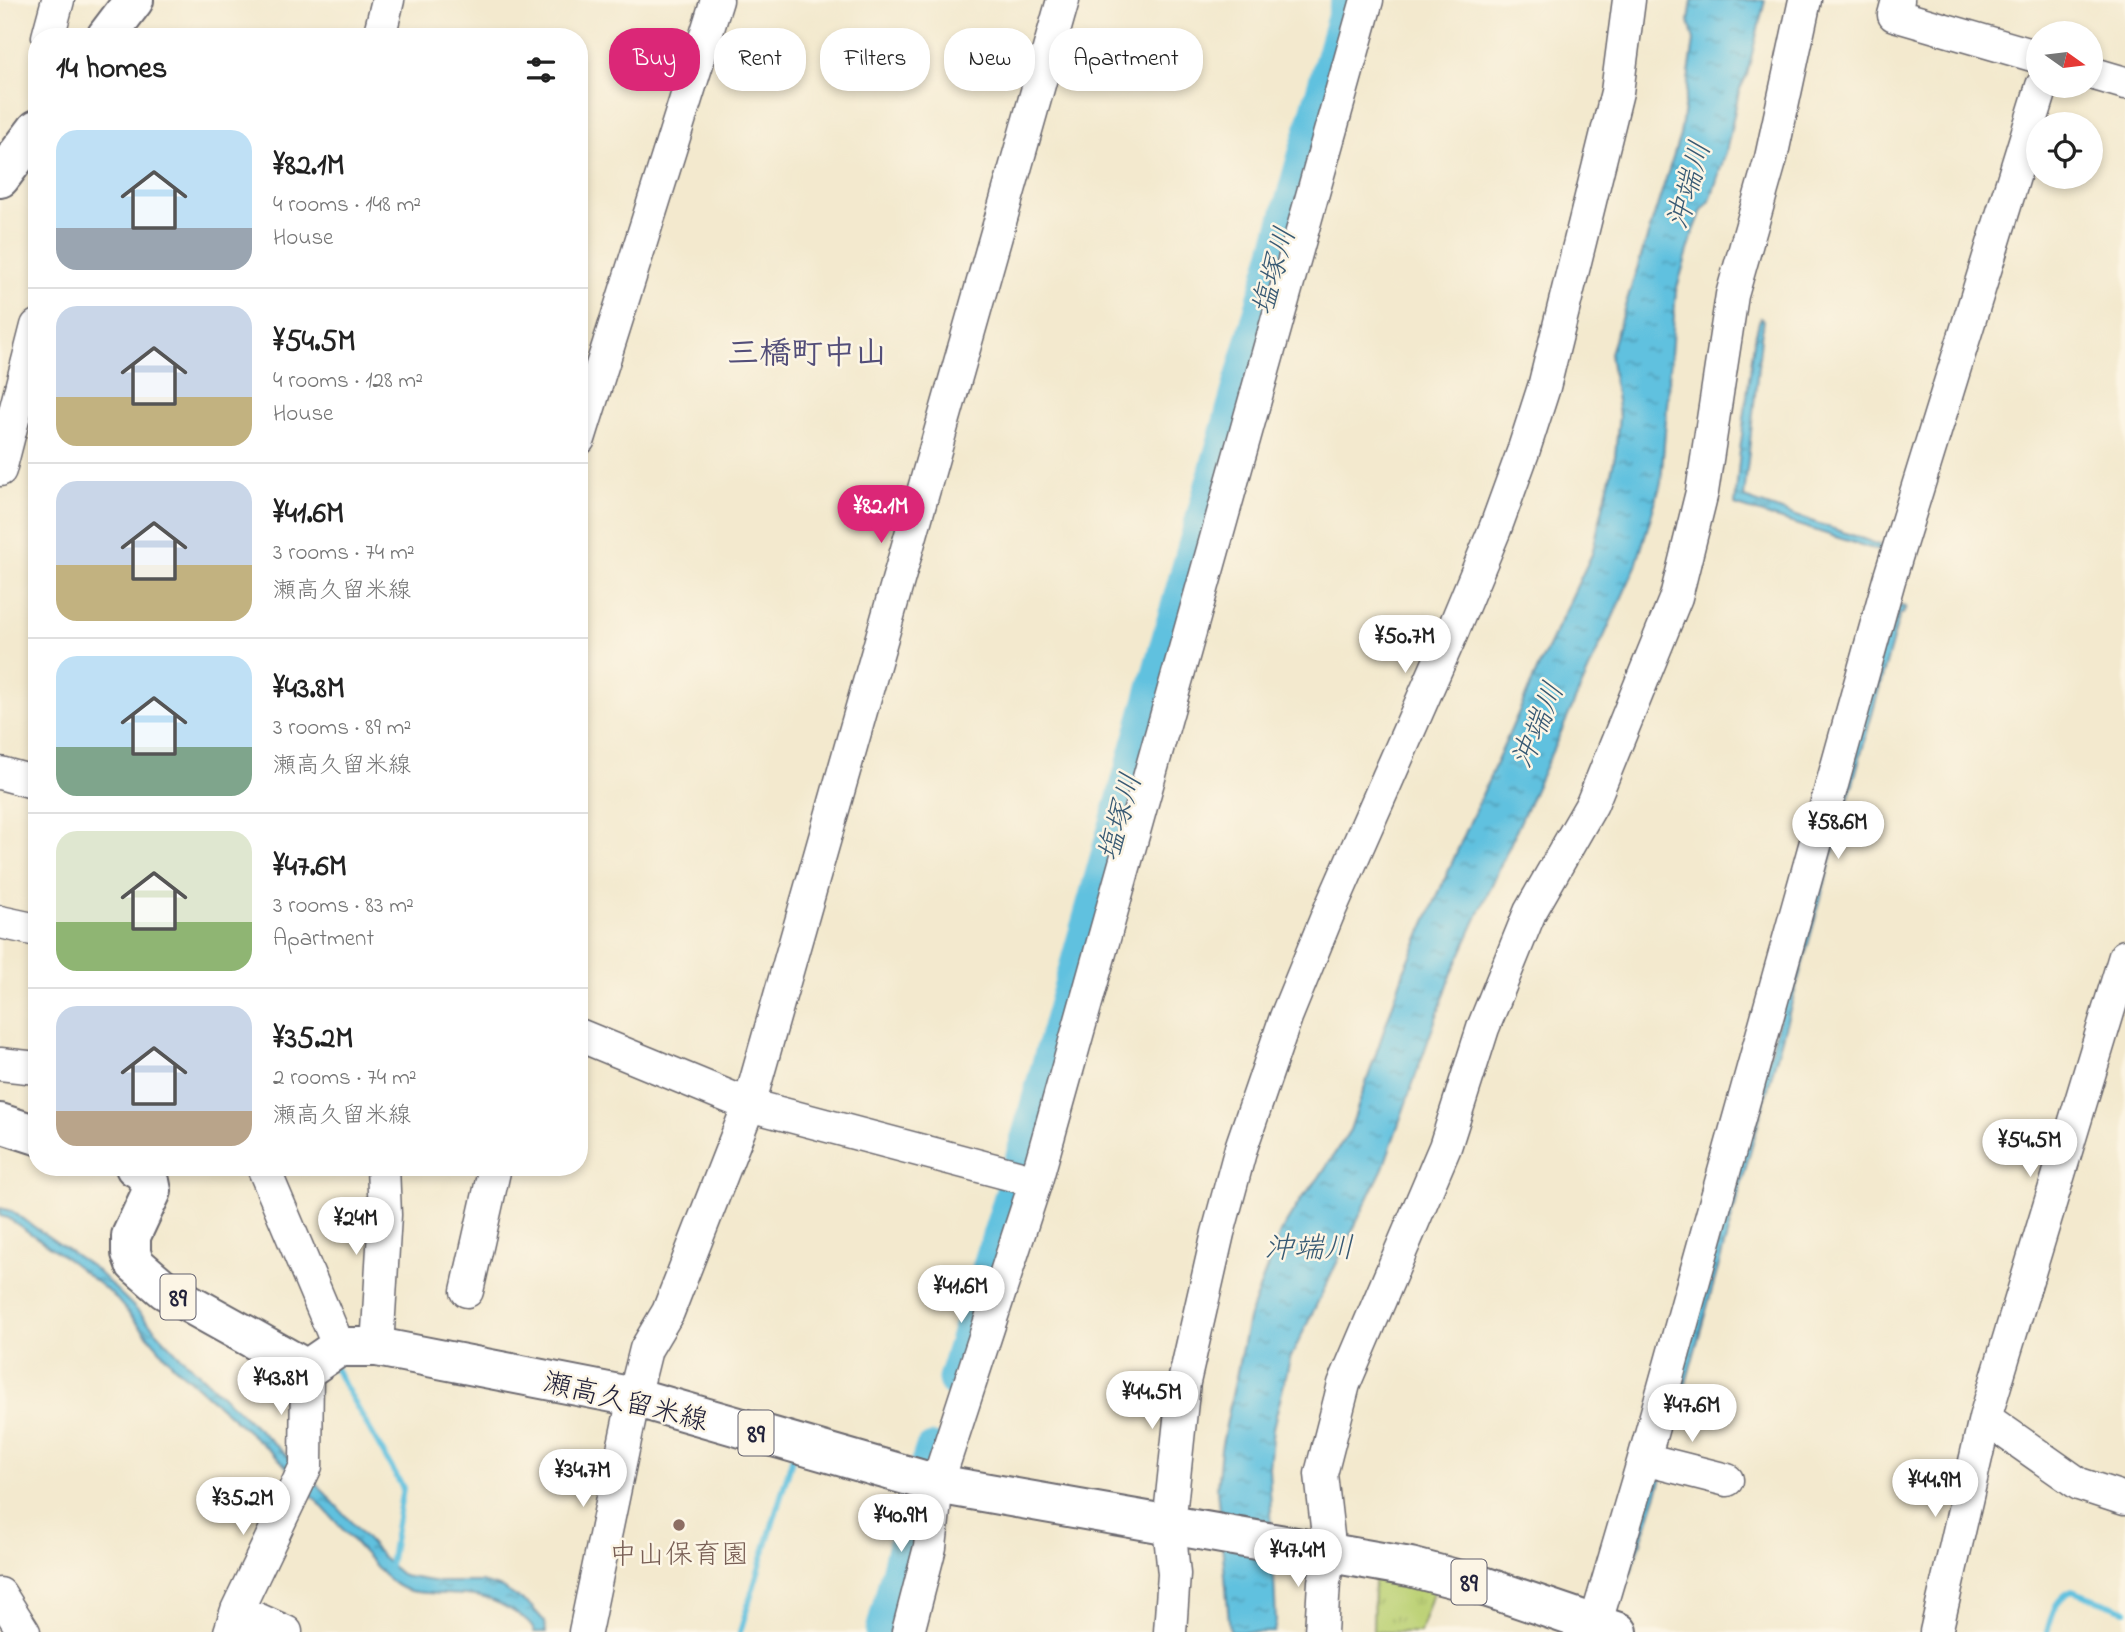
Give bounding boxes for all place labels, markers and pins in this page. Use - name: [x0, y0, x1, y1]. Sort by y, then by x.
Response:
- pin: ¥82.1M: [824, 486, 938, 545]
- pin: ¥50.7M: [1348, 616, 1462, 675]
- pin: ¥58.6M: [1781, 802, 1895, 861]
- pin: ¥54.5M: [1973, 1120, 2087, 1179]
- pin: ¥24M: [315, 1198, 397, 1257]
- pin: ¥41.6M: [904, 1266, 1018, 1325]
- pin: ¥43.8M: [224, 1358, 338, 1417]
- pin: ¥44.5M: [1095, 1372, 1209, 1431]
- pin: ¥47.6M: [1635, 1384, 1749, 1444]
- pin: ¥34.7M: [526, 1450, 640, 1509]
- pin: ¥44.9M: [1878, 1460, 1992, 1519]
- pin: ¥35.2M: [186, 1478, 300, 1537]
- pin: ¥40.9M: [844, 1494, 958, 1554]
- marker: 中山保育園: [671, 1517, 687, 1533]
- pin: ¥47.4M: [1241, 1530, 1355, 1589]
- place label: 中山保育園: [609, 1536, 749, 1577]

